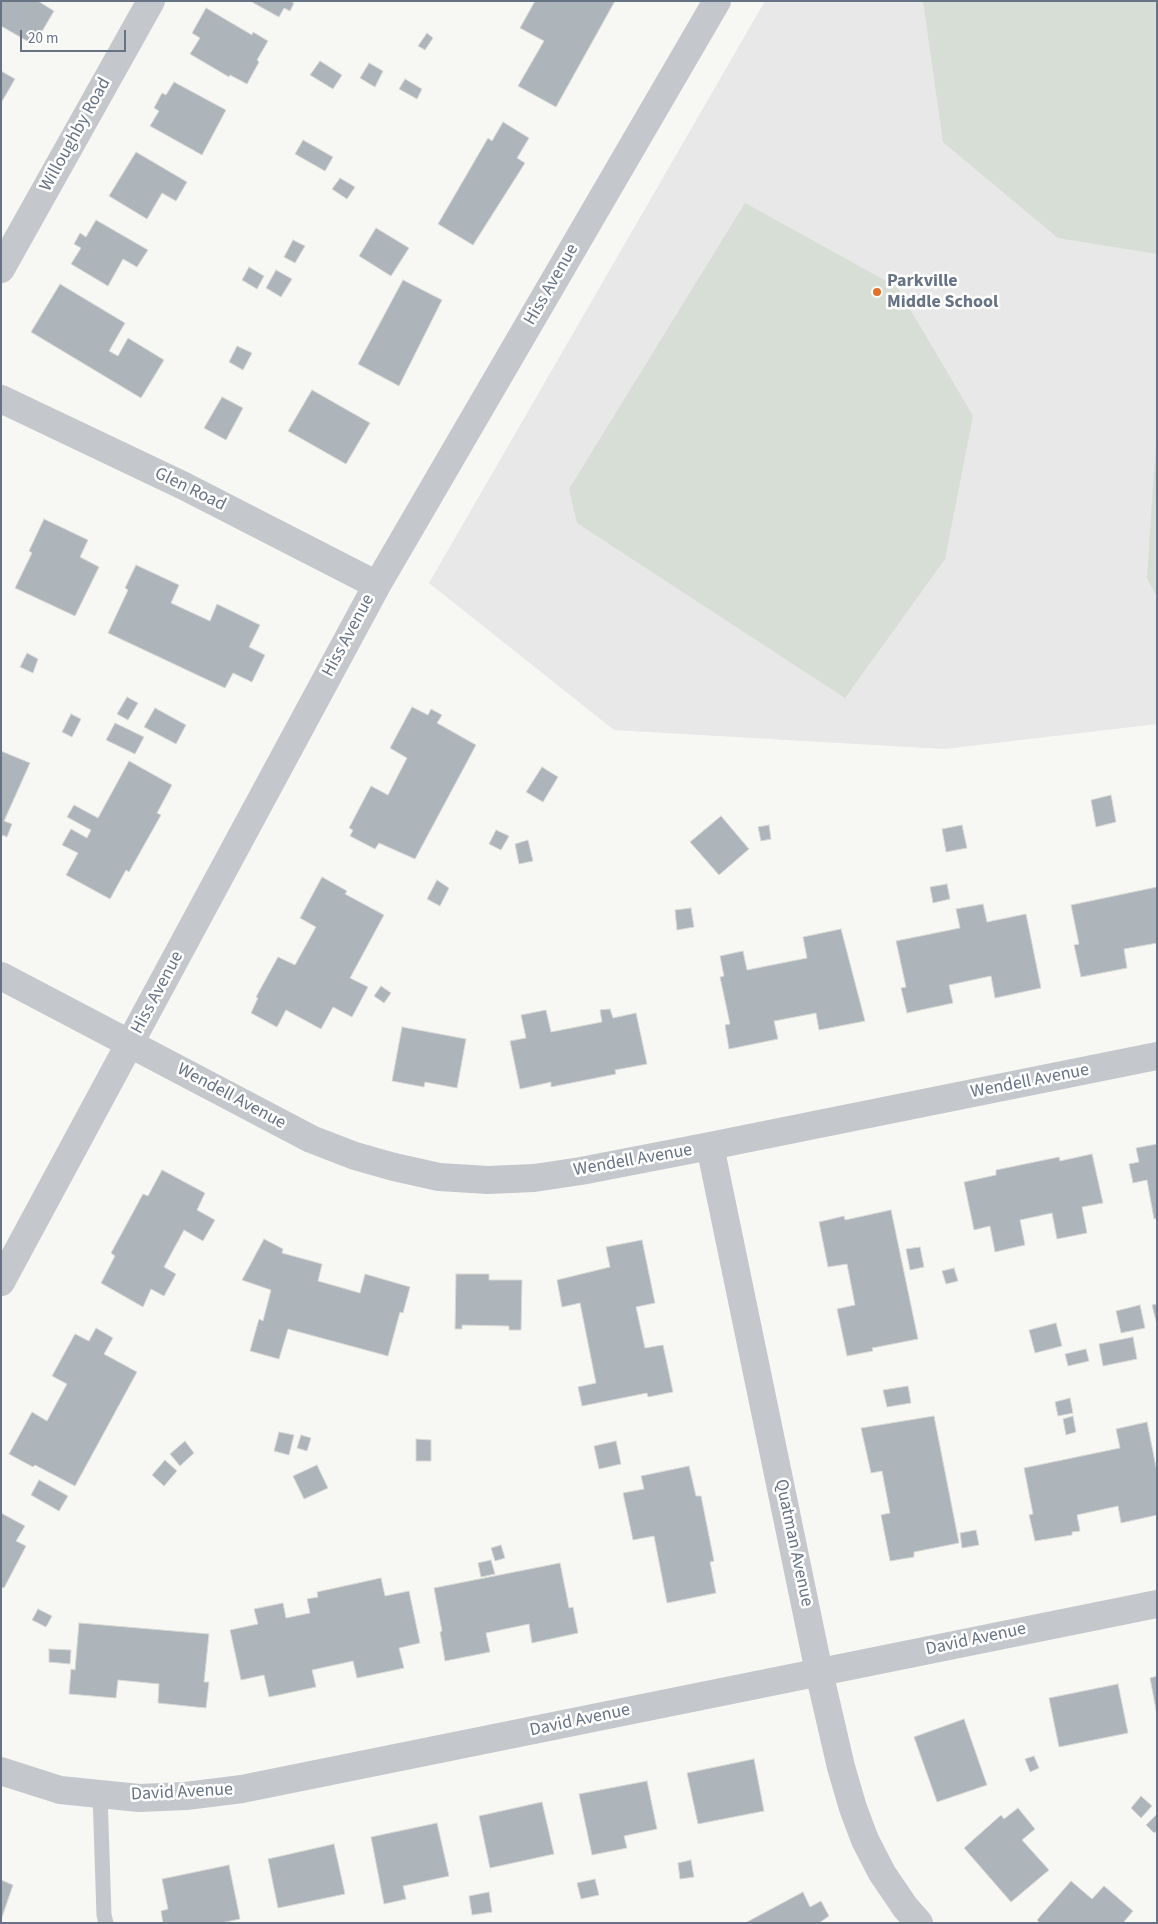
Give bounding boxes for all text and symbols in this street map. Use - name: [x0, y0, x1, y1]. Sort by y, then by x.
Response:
- scale bar: [22, 20, 129, 52]
- text: 20 m: [28, 28, 58, 49]
- street label: Willoughby Road: [36, 74, 116, 196]
- street label: Hiss Avenue: [520, 240, 584, 330]
- place label: Parkville Middle School: [887, 271, 998, 314]
- marker: Parkville Middle School: [871, 286, 883, 298]
- street label: Glen Road: [151, 463, 229, 517]
- street label: Hiss Avenue: [318, 591, 380, 681]
- street label: Hiss Avenue: [127, 948, 189, 1038]
- street label: Wendell Avenue: [173, 1059, 289, 1135]
- street label: Wendell Avenue: [969, 1060, 1091, 1104]
- street label: Wendell Avenue: [572, 1140, 694, 1182]
- street label: Quatman Avenue: [769, 1477, 817, 1609]
- street label: David Avenue: [924, 1619, 1028, 1661]
- street label: David Avenue: [528, 1700, 632, 1742]
- street label: David Avenue: [130, 1780, 234, 1806]

